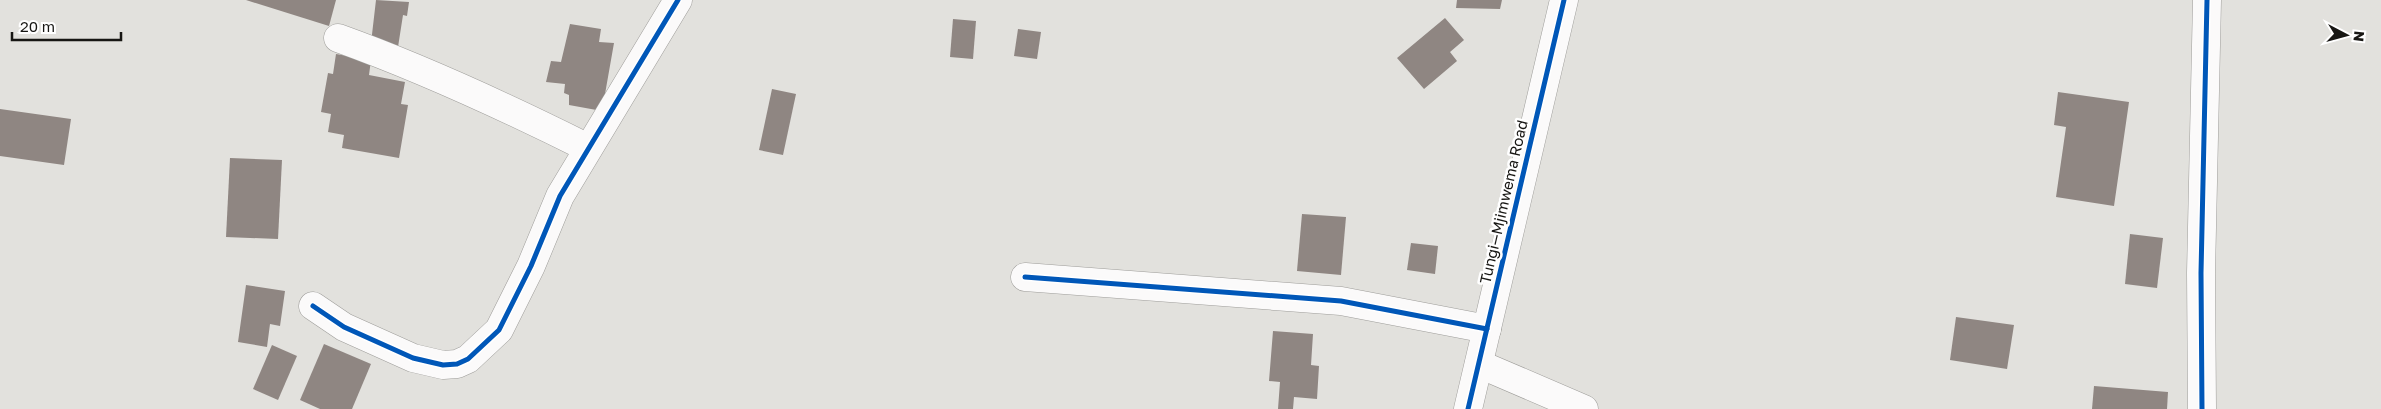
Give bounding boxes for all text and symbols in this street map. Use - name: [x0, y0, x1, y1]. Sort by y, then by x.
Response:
- scale bar: [12, 10, 121, 42]
- north arrow: [2321, 10, 2371, 60]
- text: 20 m: [20, 17, 55, 35]
- text: N: [2350, 30, 2368, 43]
- street label: Tungi—Mjimwema Road: [1475, 118, 1531, 285]

